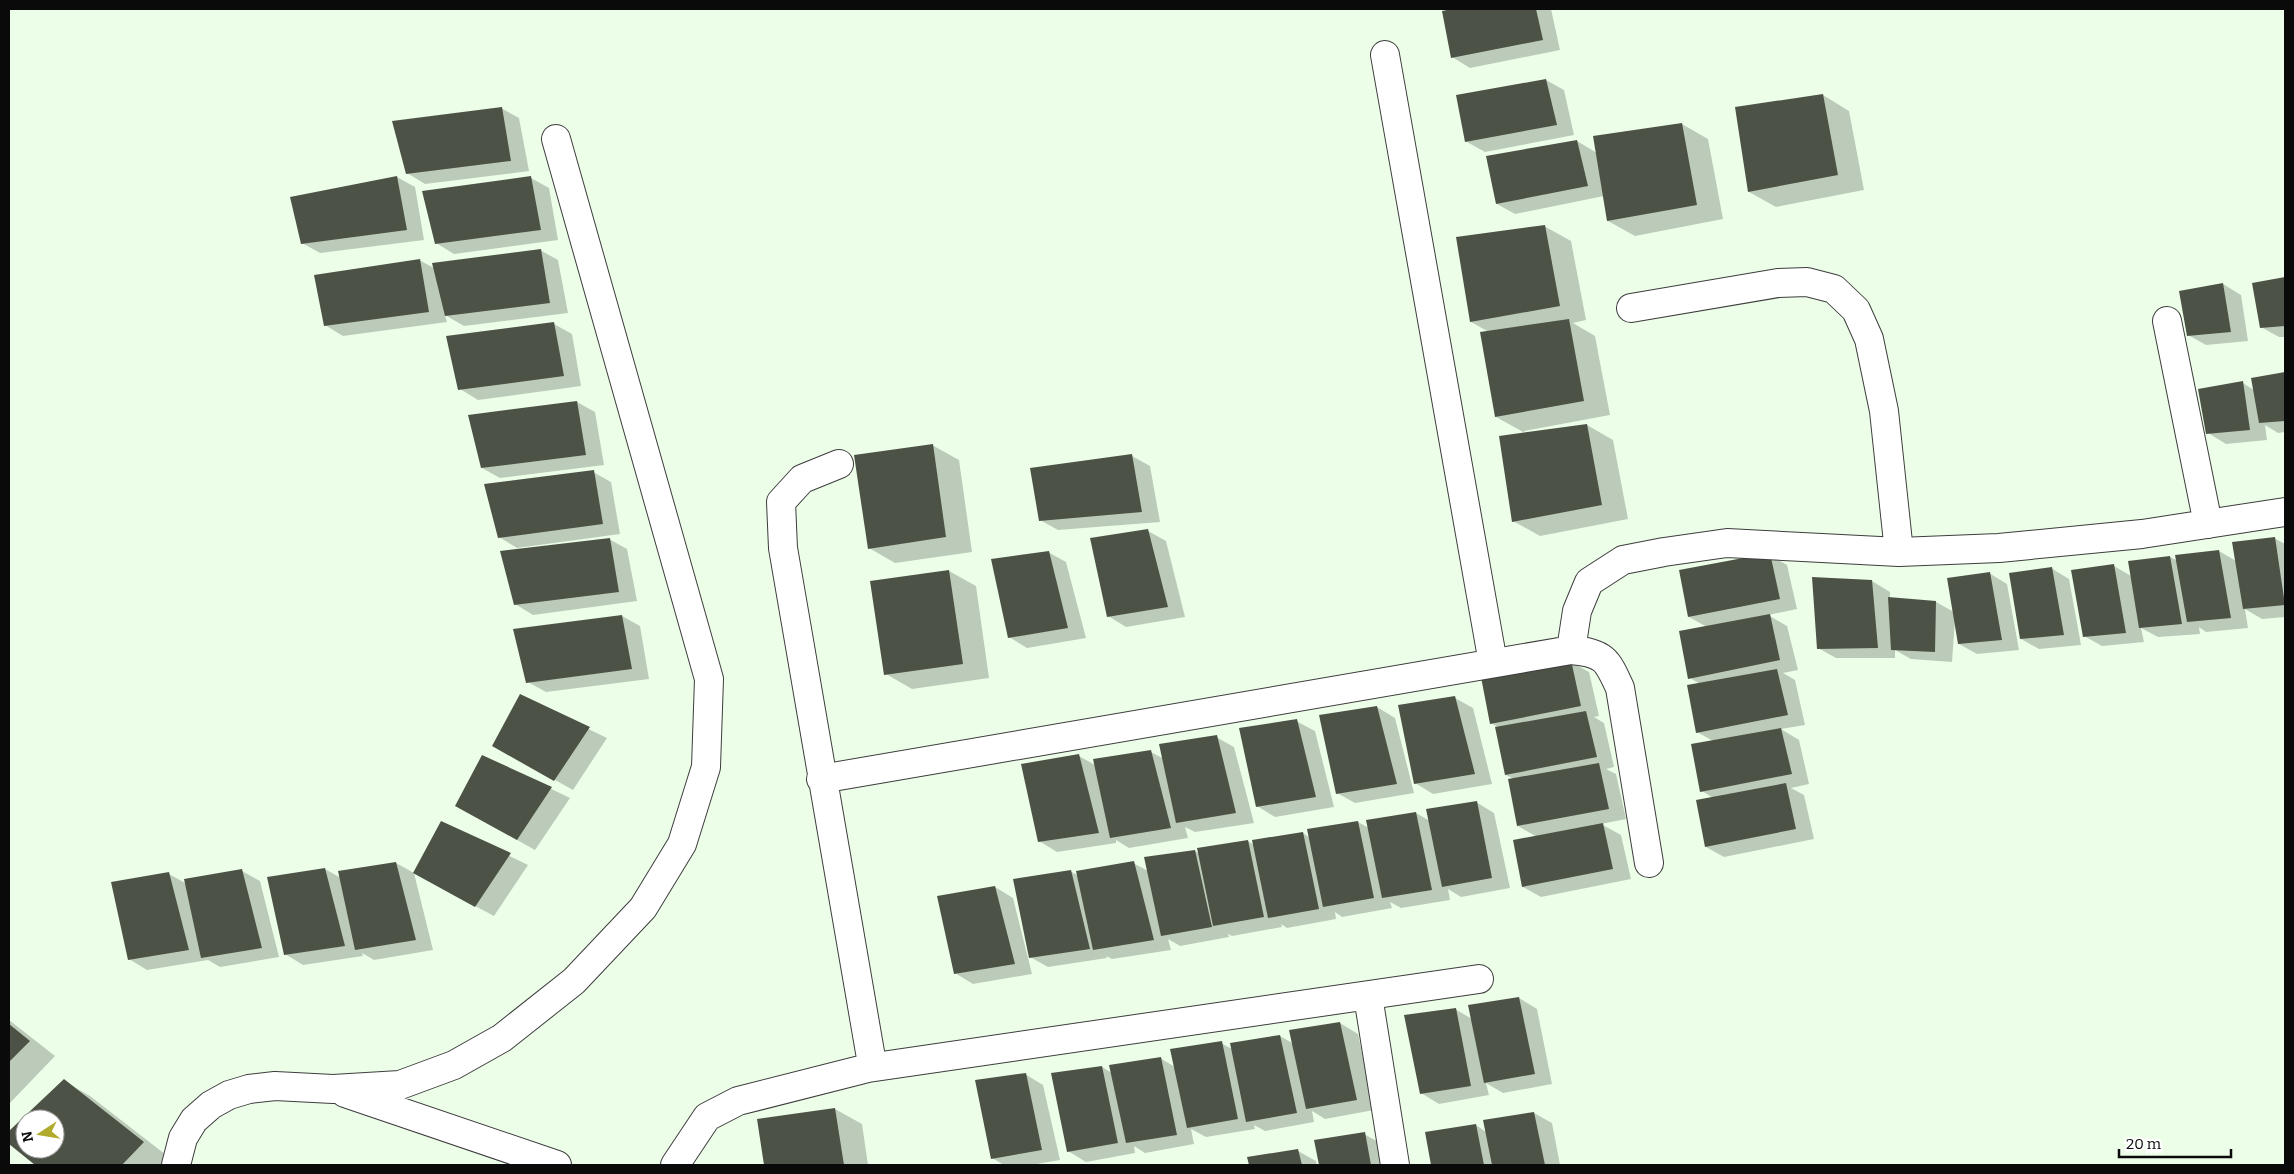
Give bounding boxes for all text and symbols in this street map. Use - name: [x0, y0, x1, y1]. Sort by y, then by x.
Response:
- north arrow: [15, 1109, 65, 1159]
- scale bar: [2119, 1126, 2232, 1158]
- text: N: [18, 1129, 37, 1144]
- text: 20 m: [2126, 1135, 2162, 1153]

